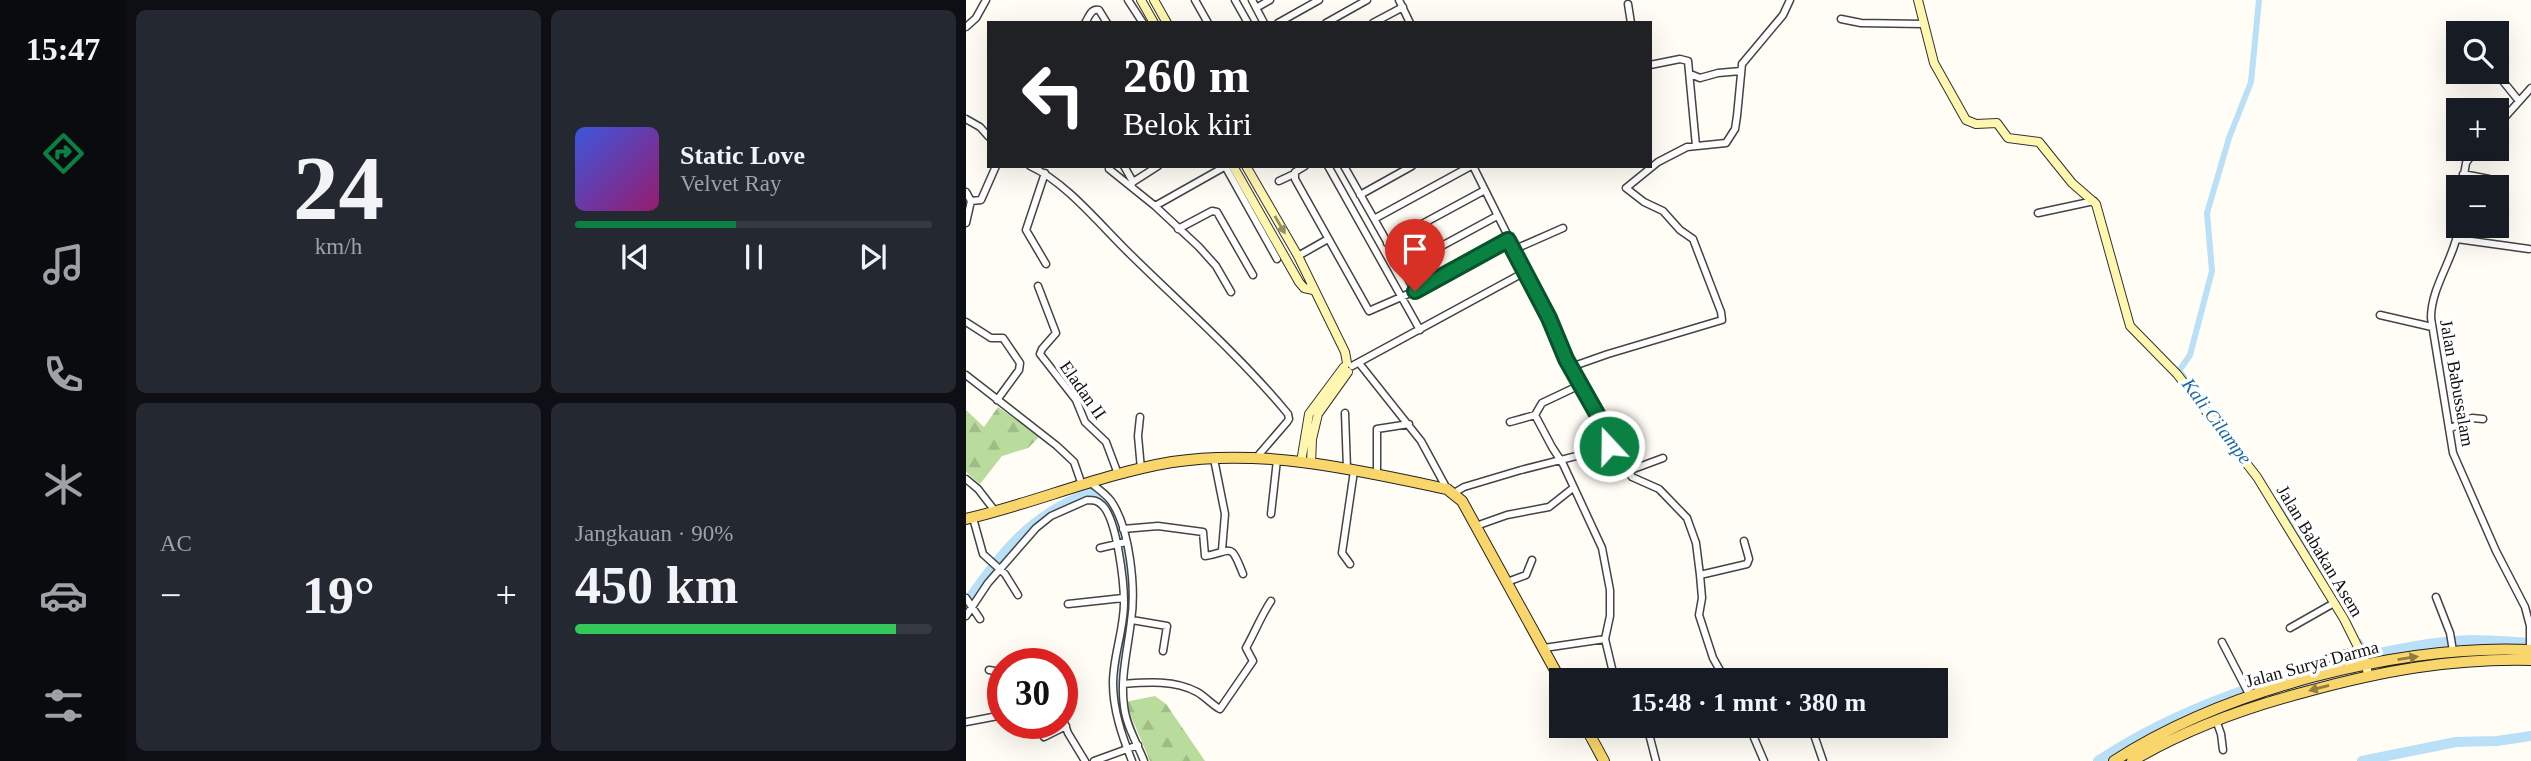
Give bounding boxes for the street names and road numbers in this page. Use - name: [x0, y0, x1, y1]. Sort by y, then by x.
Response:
- street label: Jalan Babussalam: [2436, 318, 2478, 448]
- street label: Eladan II: [1056, 357, 1110, 423]
- street label: Jalan Babakan Asem: [2273, 482, 2367, 620]
- street label: Jalan Surya Darma: [2243, 637, 2381, 691]

